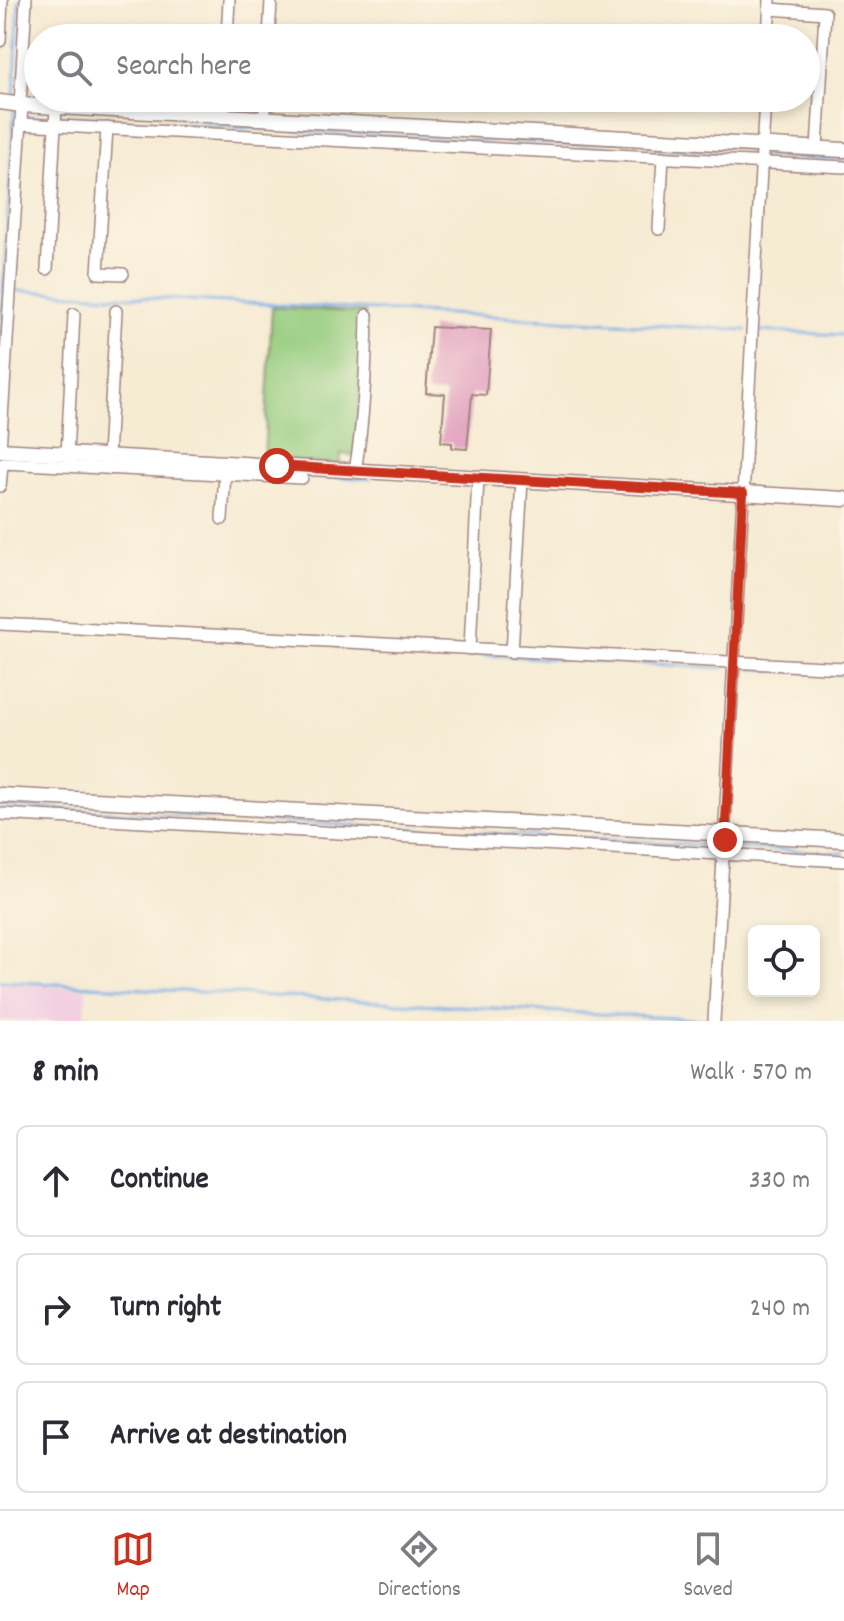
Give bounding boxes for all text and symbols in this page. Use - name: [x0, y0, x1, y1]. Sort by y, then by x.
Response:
- search box: [24, 24, 820, 112]
- icon: search: [52, 46, 96, 90]
- text: Search here: [116, 47, 252, 90]
- route start: [259, 448, 295, 484]
- route end: [707, 822, 743, 858]
- map controls: [748, 925, 820, 997]
- button: locate: [748, 925, 820, 997]
- text: 8 min: [32, 1049, 99, 1098]
- text: Walk · 570 m: [690, 1055, 812, 1092]
- icon: ahead: [34, 1159, 78, 1203]
- text: Continue: [110, 1160, 209, 1203]
- text: 330 m: [749, 1163, 810, 1200]
- icon: right: [34, 1287, 78, 1331]
- text: Turn right: [110, 1288, 221, 1331]
- text: 240 m: [750, 1291, 810, 1328]
- icon: arrive: [34, 1415, 78, 1459]
- text: Arrive at destination: [110, 1416, 347, 1459]
- tab: Map: [111, 1527, 155, 1606]
- tab: Directions: [378, 1527, 461, 1606]
- tab: Saved: [684, 1527, 733, 1606]

